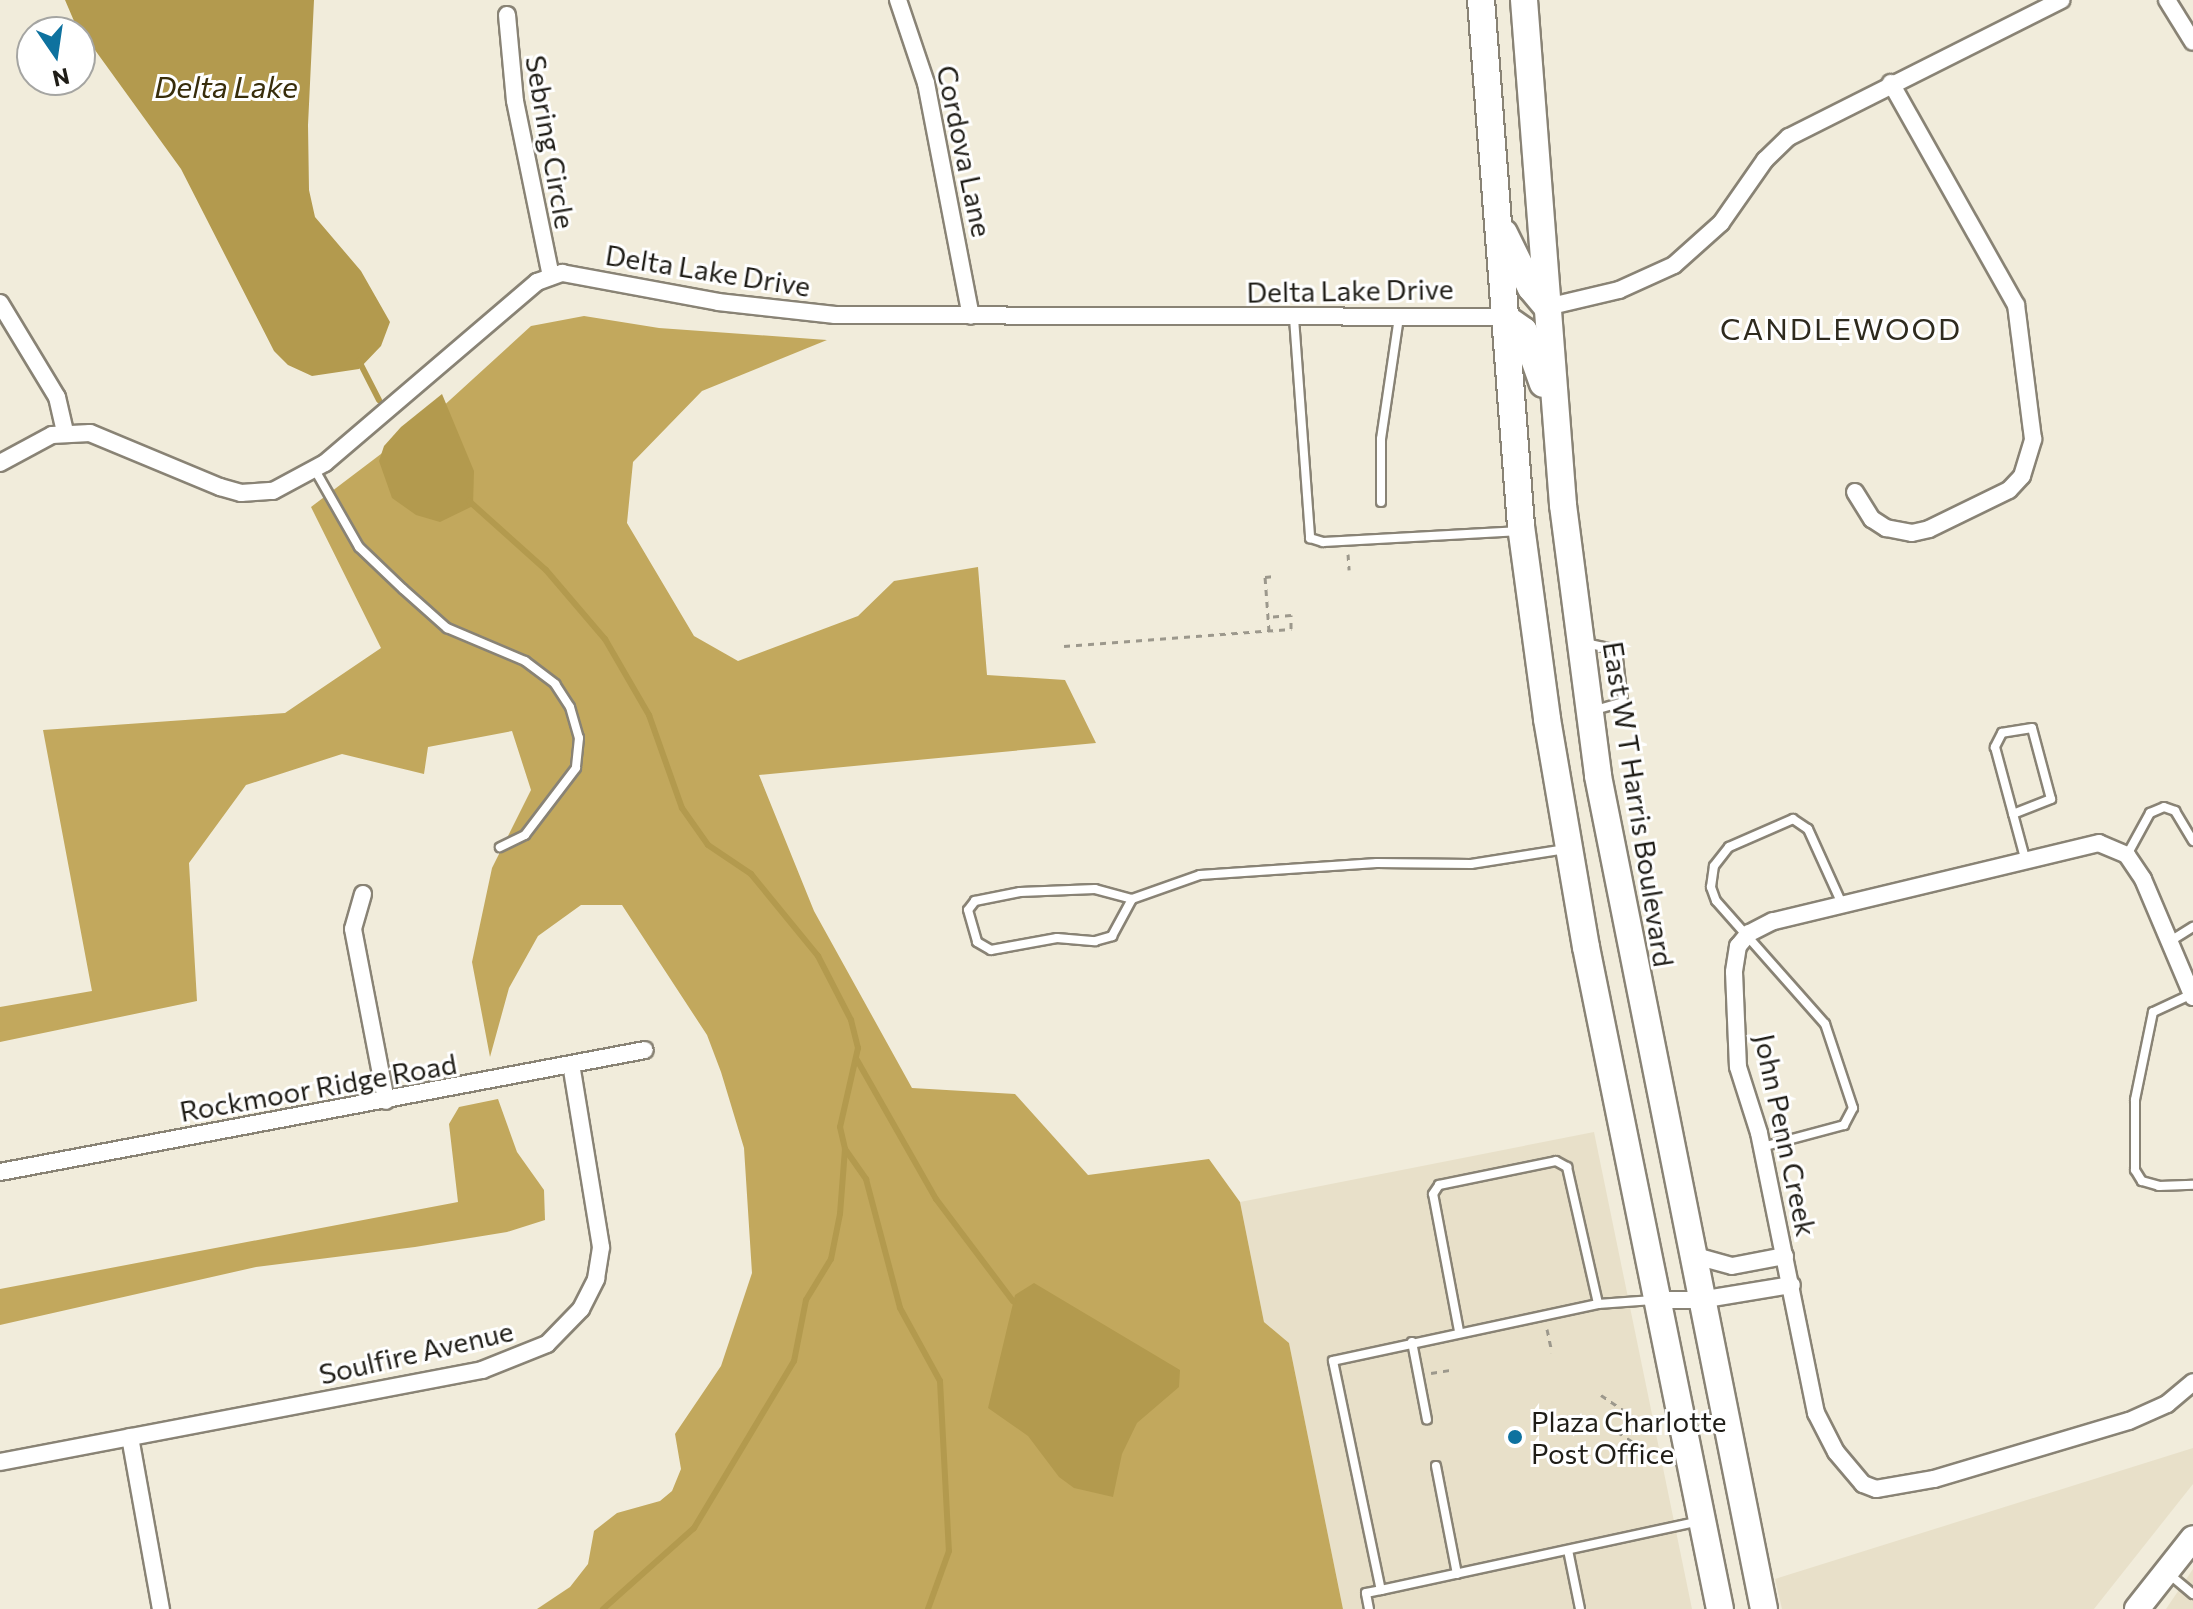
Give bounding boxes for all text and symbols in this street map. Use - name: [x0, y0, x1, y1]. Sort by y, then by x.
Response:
- north arrow: [16, 16, 96, 96]
- street label: Sebring Circle: [519, 53, 583, 231]
- street label: Cordova Lane: [930, 62, 1000, 240]
- text: N: [50, 63, 72, 93]
- water label: Delta Lake: [154, 68, 298, 104]
- street label: Delta Lake Drive: [603, 237, 813, 303]
- street label: Delta Lake Drive: [1246, 271, 1454, 309]
- district label: CANDLEWOOD: [1720, 310, 1962, 346]
- street label: East W T Harris Boulevard: [1597, 639, 1681, 969]
- street label: John Penn Creek: [1748, 1031, 1824, 1239]
- street label: Rockmoor Ridge Road: [177, 1046, 459, 1128]
- street label: Soulfire Avenue: [316, 1313, 516, 1391]
- place label: Plaza Charlotte Post Office: [1531, 1404, 1726, 1470]
- marker: Plaza Charlotte Post Office: [1506, 1428, 1524, 1446]

